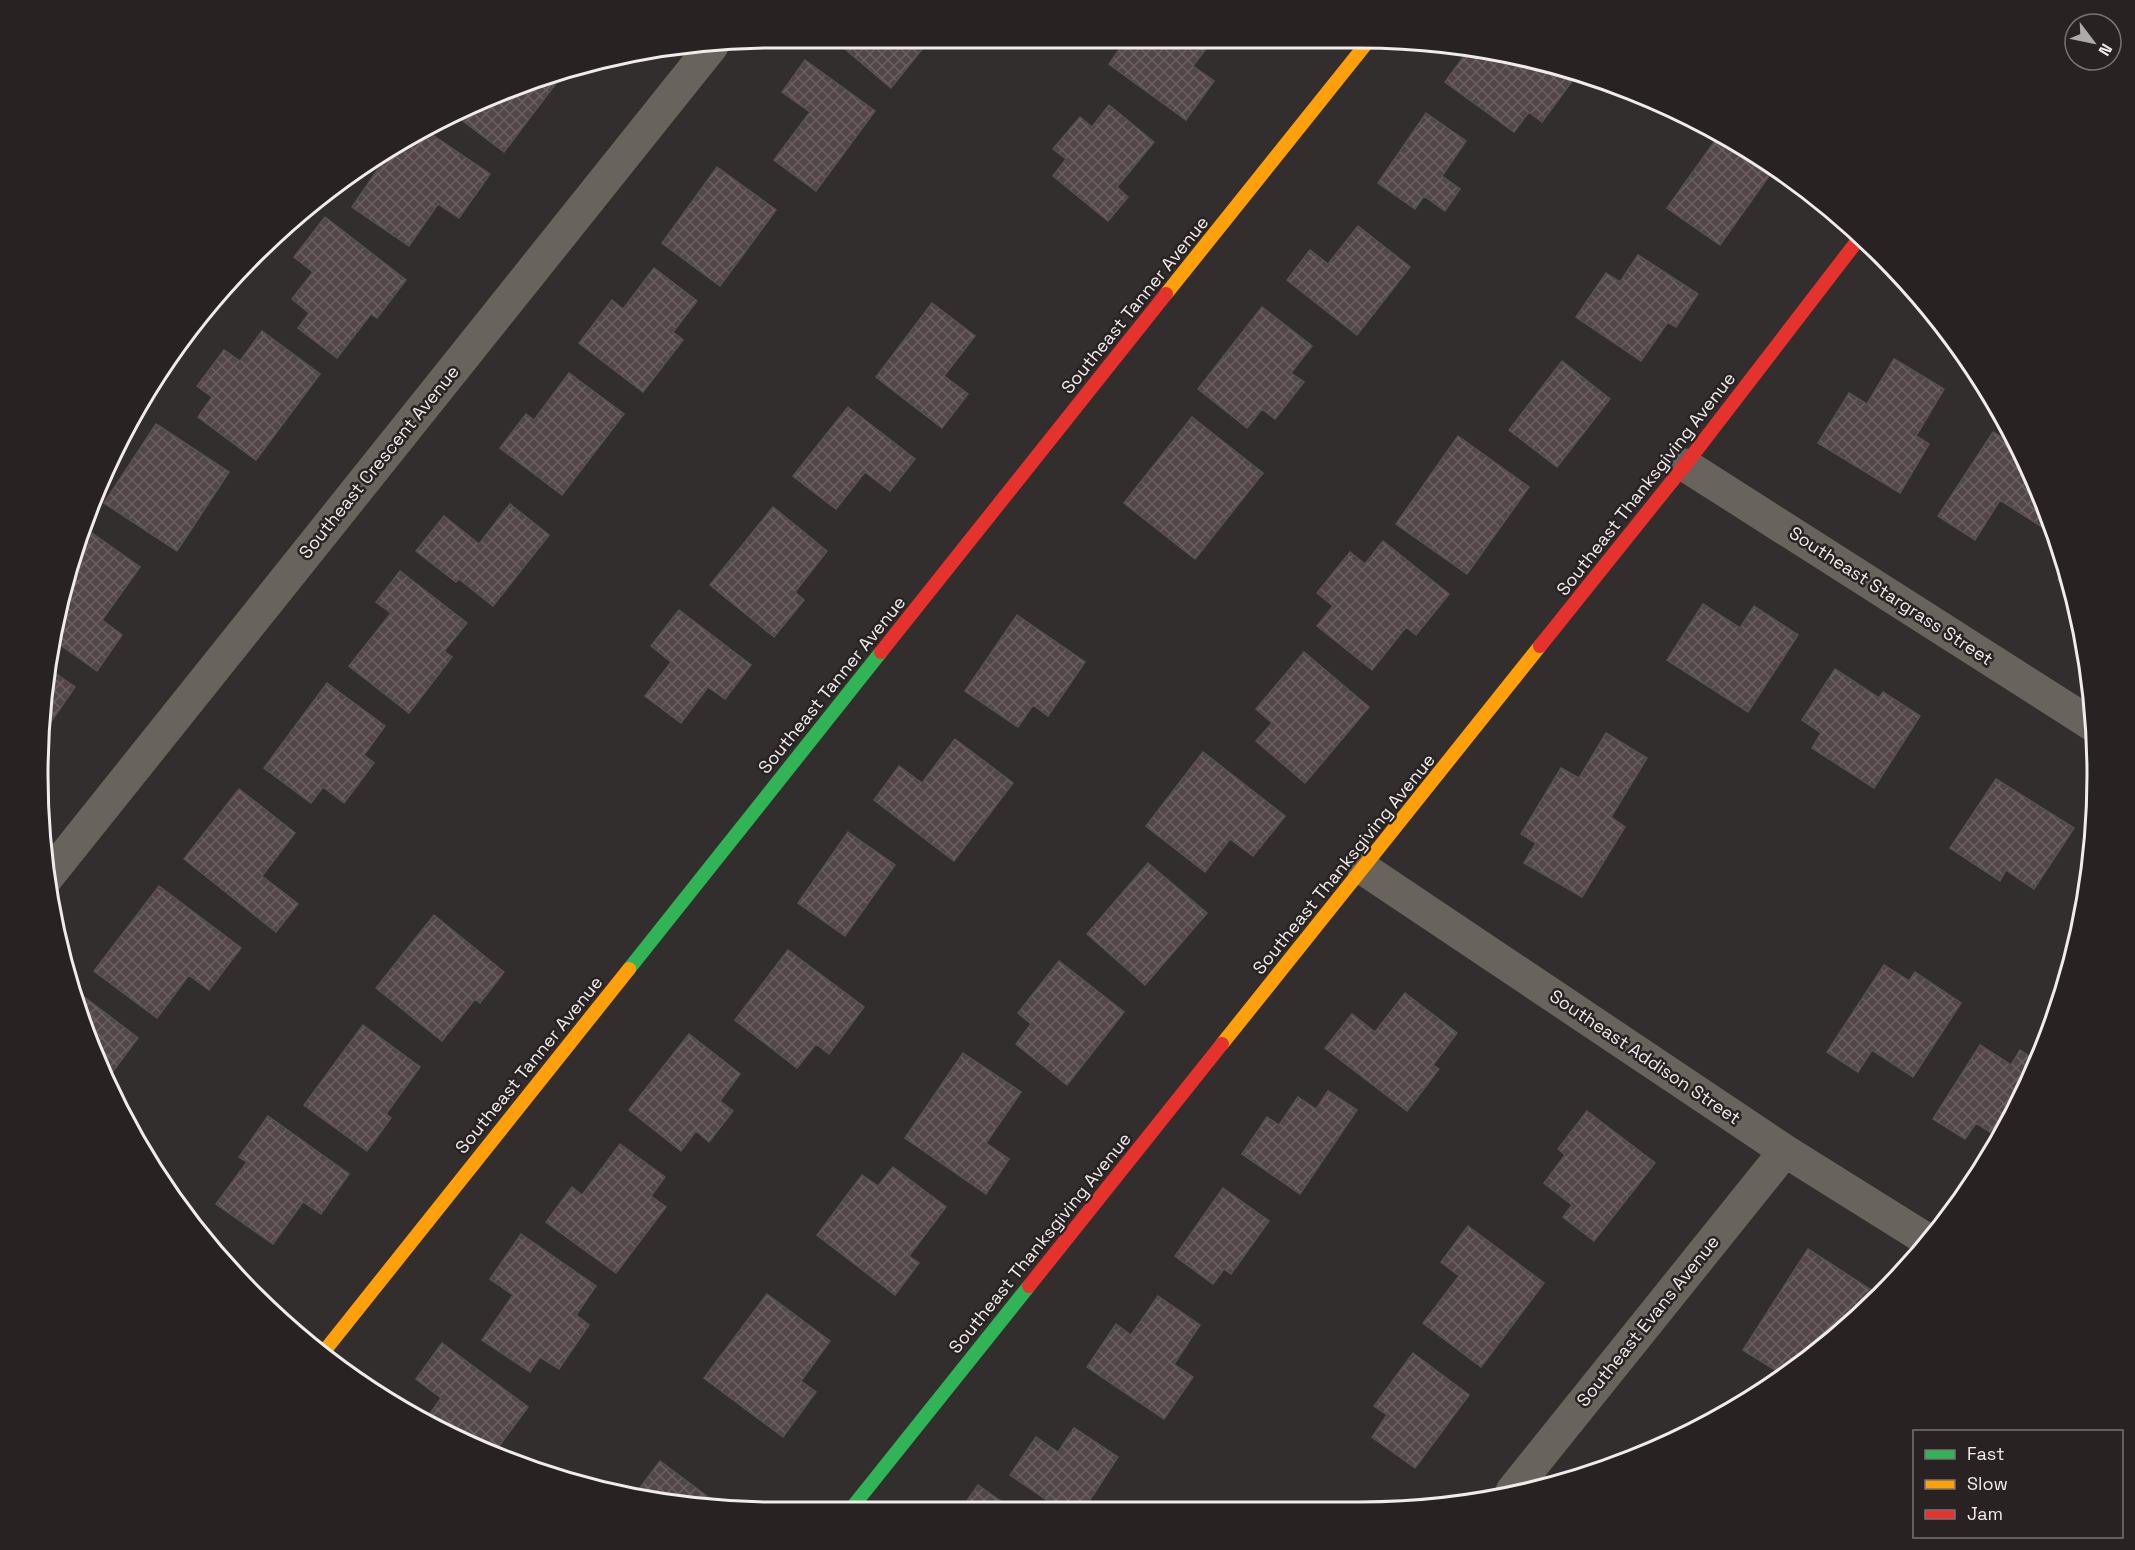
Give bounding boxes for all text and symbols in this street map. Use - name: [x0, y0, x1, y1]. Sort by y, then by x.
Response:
- north arrow: [2063, 12, 2123, 72]
- text: N: [2094, 40, 2117, 60]
- street label: Southeast Tanner Avenue: [1056, 211, 1213, 398]
- street label: Southeast Crescent Avenue: [293, 360, 464, 563]
- street label: Southeast Thanksgiving Avenue: [1551, 367, 1740, 600]
- street label: Southeast Stargrass Street: [1785, 521, 1998, 670]
- street label: Southeast Tanner Avenue: [753, 591, 910, 778]
- street label: Southeast Thanksgiving Avenue: [1247, 749, 1440, 979]
- street label: Southeast Tanner Avenue: [450, 971, 607, 1158]
- street label: Southeast Addison Street: [1545, 984, 1745, 1129]
- street label: Southeast Thanksgiving Avenue: [943, 1128, 1136, 1358]
- street label: Southeast Evans Avenue: [1571, 1230, 1724, 1411]
- legend: [1913, 1430, 2123, 1538]
- text: Fast: [1967, 1442, 2004, 1465]
- text: Slow: [1967, 1472, 2008, 1495]
- text: Jam: [1967, 1502, 2003, 1525]

